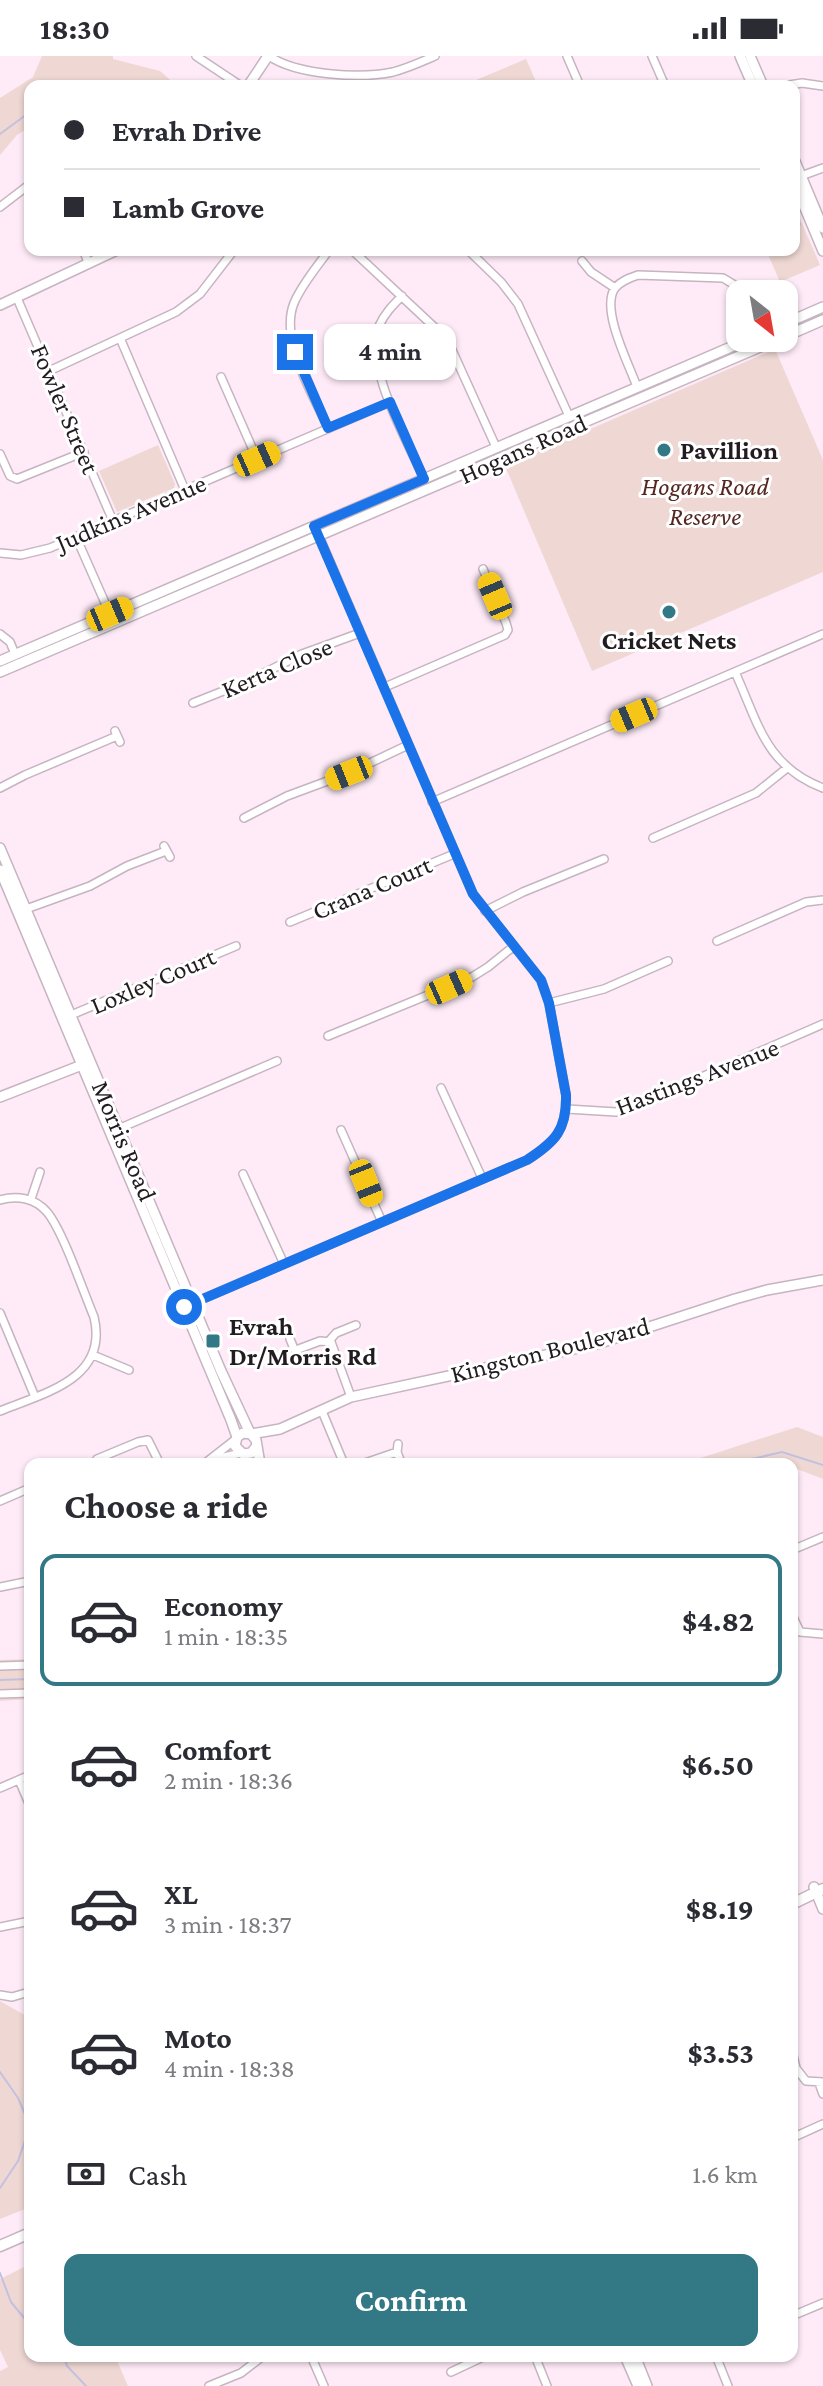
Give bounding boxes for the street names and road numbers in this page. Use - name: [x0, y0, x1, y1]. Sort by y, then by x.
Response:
- street label: Fowler Street: [25, 340, 105, 478]
- street label: Hogans Road: [455, 408, 591, 490]
- street label: Judkins Avenue: [50, 468, 210, 558]
- street label: Kerta Close: [217, 632, 337, 704]
- street label: Crana Court: [308, 850, 436, 926]
- street label: Loxley Court: [86, 942, 220, 1020]
- street label: Hastings Avenue: [611, 1033, 783, 1121]
- street label: Morris Road: [86, 1077, 162, 1206]
- street label: Kingston Boulevard: [448, 1311, 653, 1389]

